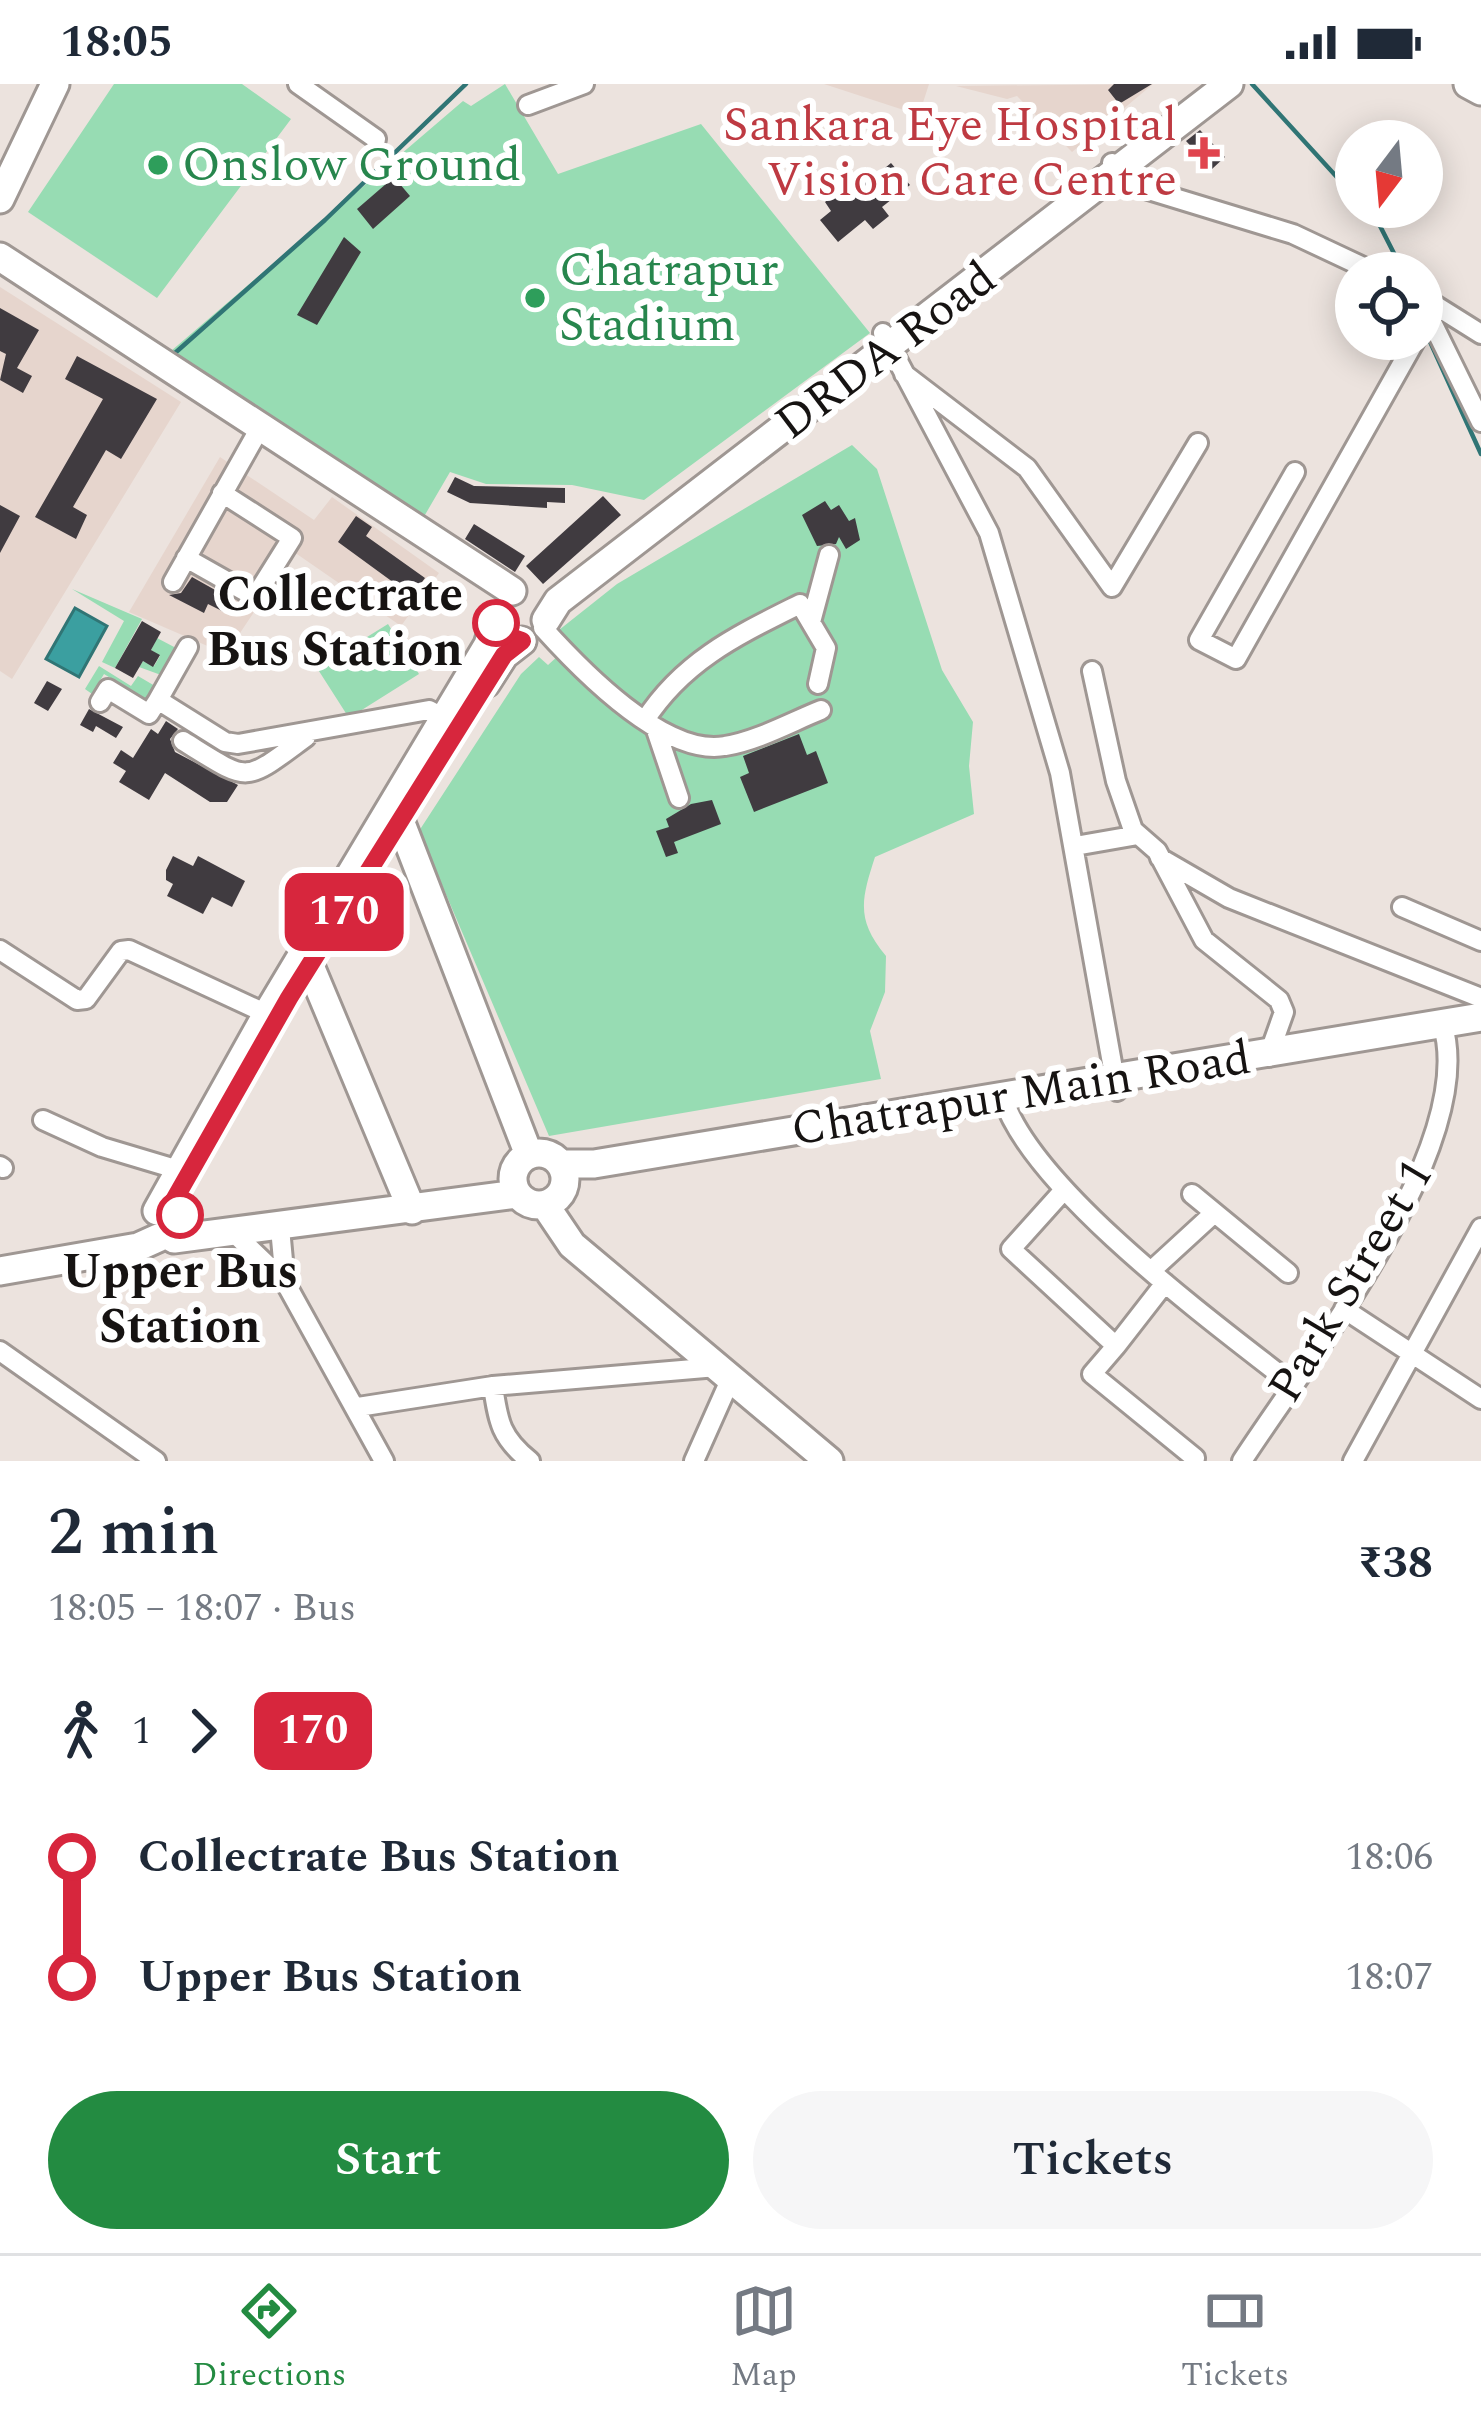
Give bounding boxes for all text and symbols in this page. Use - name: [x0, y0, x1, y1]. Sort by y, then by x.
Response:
- text: 18:05: [60, 8, 173, 77]
- place label: Sankara Eye Hospital Vision Care Centre: [723, 89, 1177, 217]
- north arrow: [1335, 120, 1443, 228]
- map controls: [1335, 120, 1443, 360]
- place label: Onslow Ground: [182, 129, 521, 202]
- marker: Sankara Eye Hospital Vision Care Centre: [1188, 137, 1220, 169]
- marker: Onslow Ground: [145, 152, 171, 178]
- place label: Chatrapur Stadium: [559, 234, 779, 362]
- street label: DRDA Road: [760, 243, 1012, 459]
- button: locate: [1335, 252, 1443, 360]
- marker: Chatrapur Stadium: [522, 285, 548, 311]
- place label: Collectrate Bus Station: [206, 559, 463, 687]
- marker: Collectrate Bus Station: [474, 601, 518, 645]
- line badge: 170: [275, 873, 413, 951]
- text: 170: [309, 880, 379, 943]
- street label: Chatrapur Main Road: [786, 1022, 1256, 1166]
- street label: Park Street 1: [1249, 1145, 1453, 1417]
- marker: Upper Bus Station: [158, 1193, 202, 1237]
- place label: Upper Bus Station: [62, 1236, 298, 1364]
- text: 2 min: [48, 1483, 219, 1584]
- text: ₹38: [1357, 1529, 1433, 1598]
- text: 18:05 – 18:07 · Bus: [48, 1579, 356, 1638]
- icon: walk: [48, 1698, 114, 1764]
- icon: forward: [170, 1698, 236, 1764]
- text: 170: [278, 1699, 348, 1762]
- text: 1: [132, 1702, 152, 1761]
- text: Collectrate Bus Station: [138, 1823, 620, 1892]
- text: 18:06: [1345, 1828, 1433, 1887]
- text: Upper Bus Station: [138, 1943, 522, 2012]
- text: 18:07: [1345, 1948, 1433, 2007]
- button: Start: [48, 2091, 729, 2229]
- button: Tickets: [753, 2091, 1433, 2229]
- tab: Directions: [192, 2278, 346, 2400]
- tab: Map: [730, 2278, 797, 2400]
- tab: Tickets: [1181, 2278, 1289, 2400]

